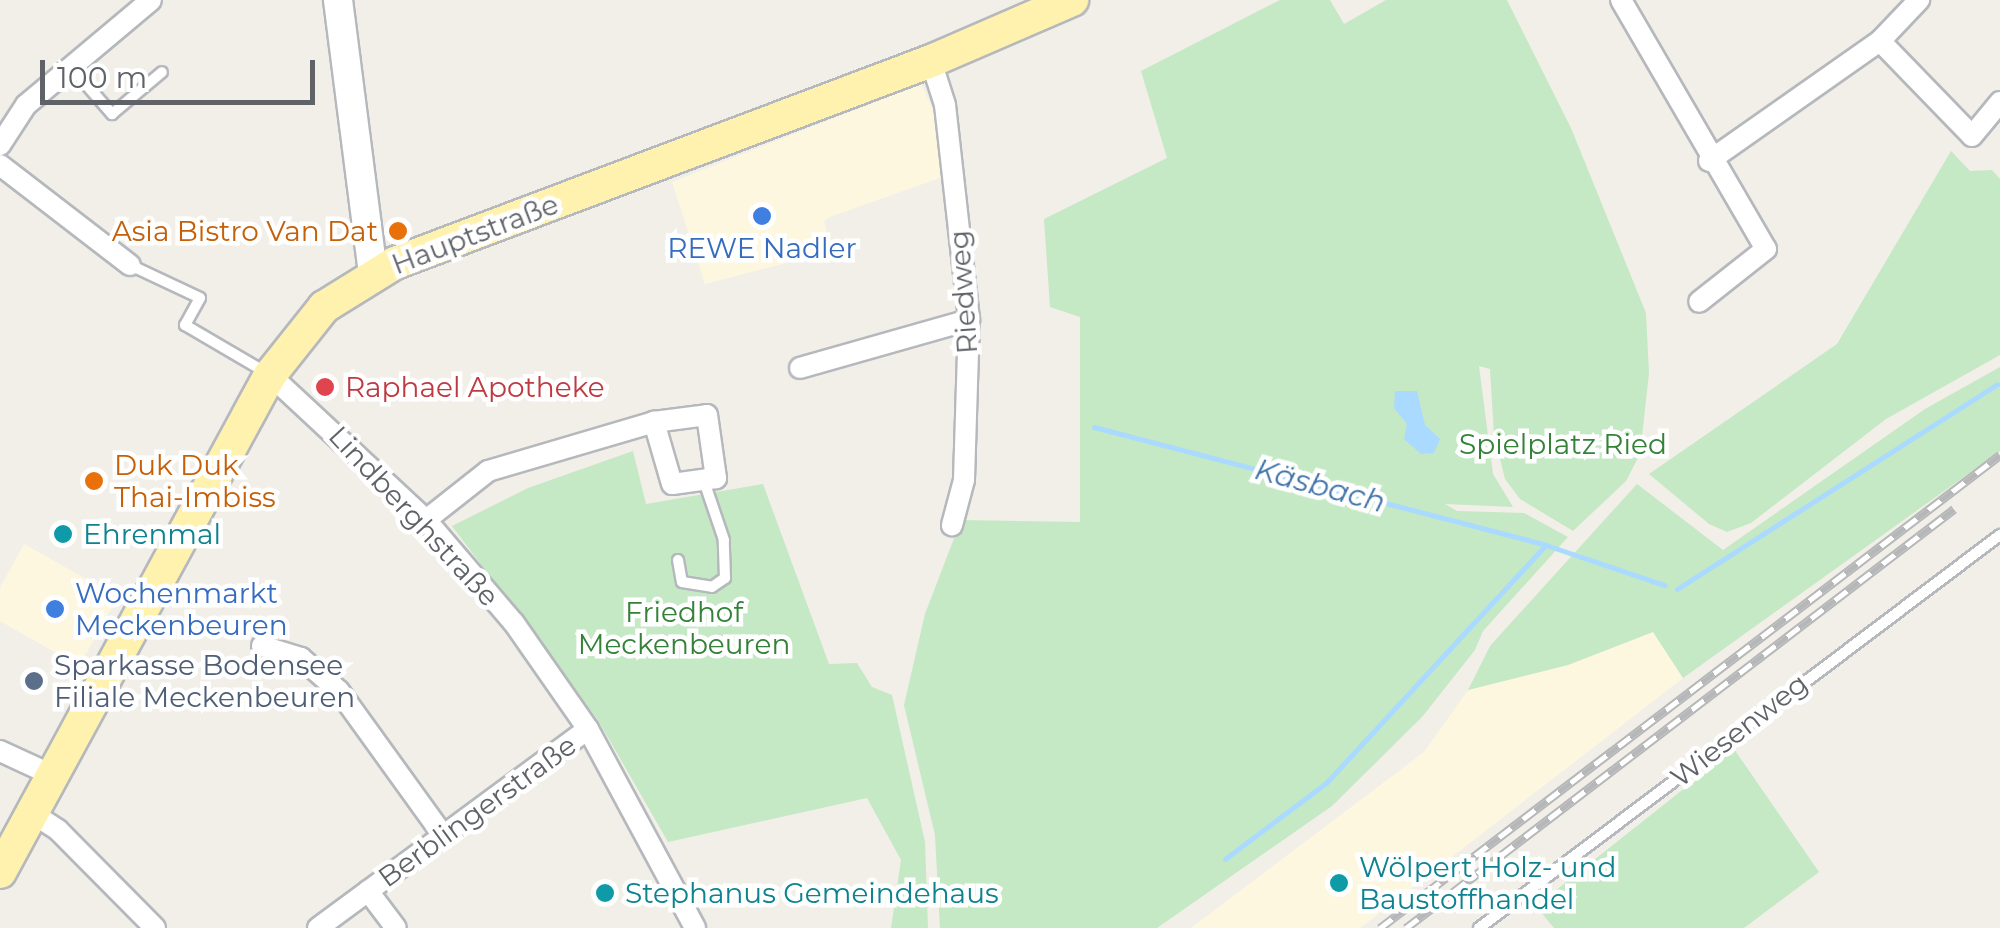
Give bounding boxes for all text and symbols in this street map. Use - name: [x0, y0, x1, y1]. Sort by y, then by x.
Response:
- scale bar: [45, 40, 320, 102]
- text: 100 m: [57, 59, 147, 96]
- street label: Hauptstraße: [387, 187, 563, 281]
- marker: REWE Nadler: [751, 205, 773, 227]
- place label: Asia Bistro Van Dat: [112, 214, 378, 248]
- marker: Asia Bistro Van Dat: [387, 220, 409, 242]
- street label: Riedweg: [942, 229, 984, 355]
- place label: REWE Nadler: [667, 231, 857, 265]
- place label: Raphael Apotheke: [345, 370, 605, 404]
- marker: Raphael Apotheke: [314, 376, 336, 398]
- street label: Lindberghstraße: [322, 419, 506, 613]
- park label: Spielplatz Ried: [1459, 427, 1667, 461]
- place label: Duk Duk Thai-Imbiss: [114, 448, 276, 514]
- water label: Käsbach: [1251, 451, 1389, 521]
- marker: Duk Duk Thai-Imbiss: [83, 470, 105, 492]
- place label: Ehrenmal: [83, 517, 221, 551]
- marker: Ehrenmal: [52, 523, 74, 545]
- place label: Wochenmarkt Meckenbeuren: [75, 576, 288, 642]
- park label: Friedhof Meckenbeuren: [578, 595, 790, 661]
- marker: Wochenmarkt Meckenbeuren: [44, 598, 66, 620]
- place label: Sparkasse Bodensee Filiale Meckenbeuren: [54, 648, 355, 714]
- street label: Wiesenweg: [1664, 666, 1814, 794]
- marker: Sparkasse Bodensee Filiale Meckenbeuren: [23, 670, 45, 692]
- street label: Berblingerstraße: [371, 728, 583, 894]
- place label: Wölpert Holz- und Baustoffhandel: [1359, 850, 1616, 916]
- marker: Wölpert Holz- und Baustoffhandel: [1328, 872, 1350, 894]
- place label: Stephanus Gemeindehaus: [625, 876, 999, 910]
- marker: Stephanus Gemeindehaus: [594, 882, 616, 904]

